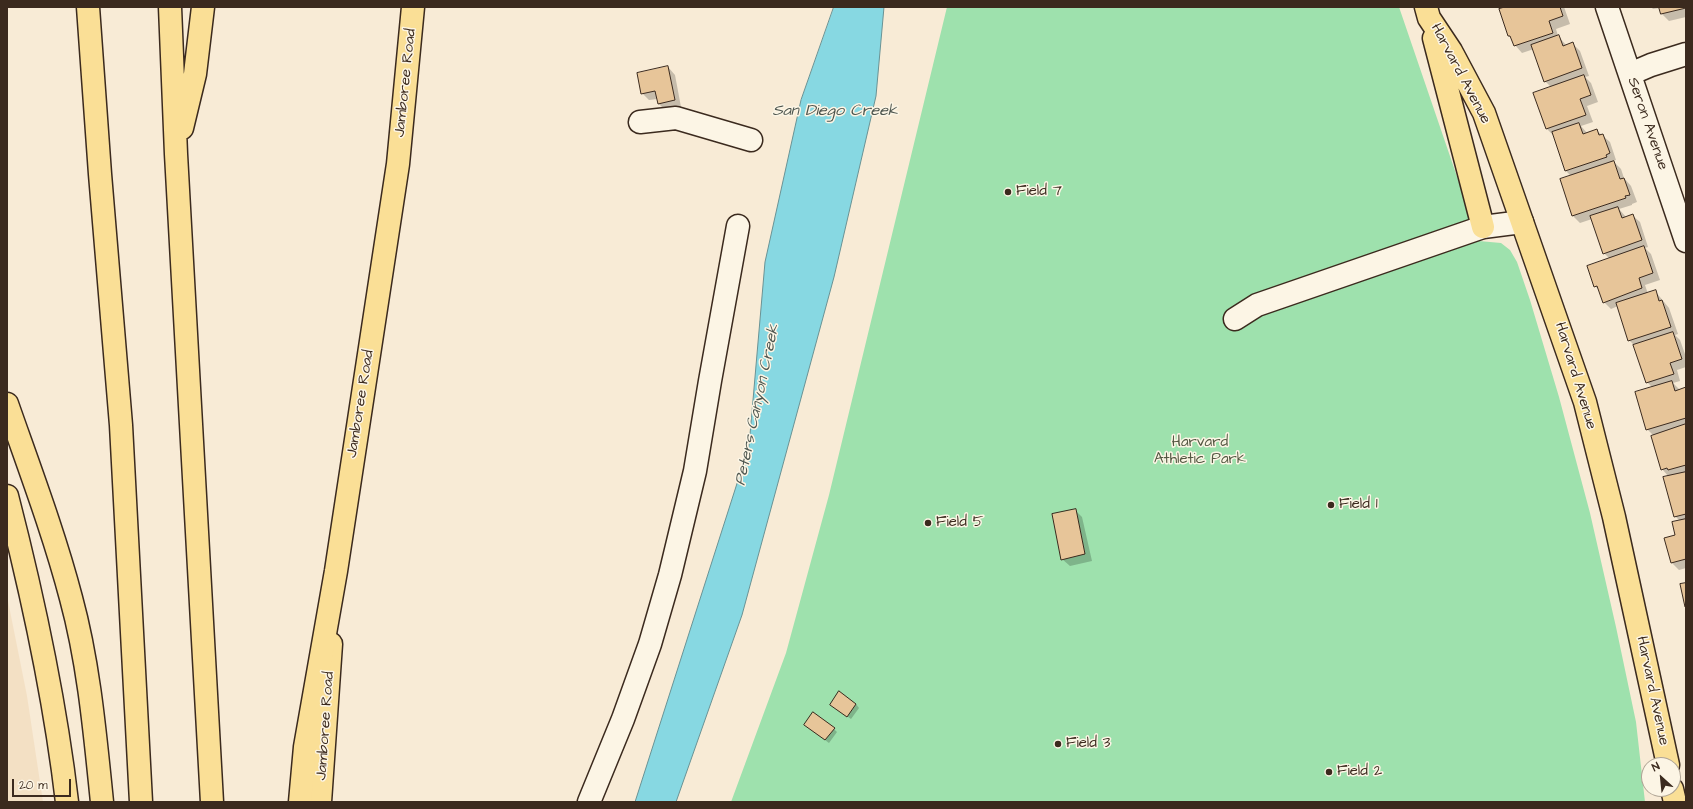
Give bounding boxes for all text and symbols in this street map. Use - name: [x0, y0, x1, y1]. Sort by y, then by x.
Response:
- street label: Harvard Avenue: [1426, 21, 1494, 127]
- street label: Jamboree Road: [391, 28, 421, 138]
- street label: Seron Avenue: [1623, 75, 1671, 173]
- water label: San Diego Creek: [772, 102, 898, 122]
- place label: Field 7: [1016, 183, 1062, 201]
- marker: Field 7: [1003, 187, 1013, 197]
- street label: Harvard Avenue: [1550, 320, 1600, 432]
- water label: Peters Canyon Creek: [732, 323, 784, 487]
- street label: Jamboree Road: [344, 349, 378, 459]
- park label: Harvard Athletic Park: [1154, 434, 1246, 469]
- place label: Field 1: [1339, 496, 1378, 514]
- marker: Field 1: [1326, 500, 1336, 510]
- place label: Field 5: [936, 514, 983, 532]
- marker: Field 5: [923, 518, 933, 528]
- street label: Harvard Avenue: [1632, 635, 1672, 747]
- street label: Jamboree Road: [313, 671, 339, 781]
- place label: Field 3: [1066, 735, 1110, 753]
- marker: Field 3: [1053, 739, 1063, 749]
- north arrow: [1641, 757, 1681, 797]
- text: N: [1649, 759, 1662, 775]
- place label: Field 2: [1337, 763, 1382, 781]
- marker: Field 2: [1324, 767, 1334, 777]
- scale bar: [14, 771, 73, 797]
- text: 20 m: [19, 777, 48, 794]

